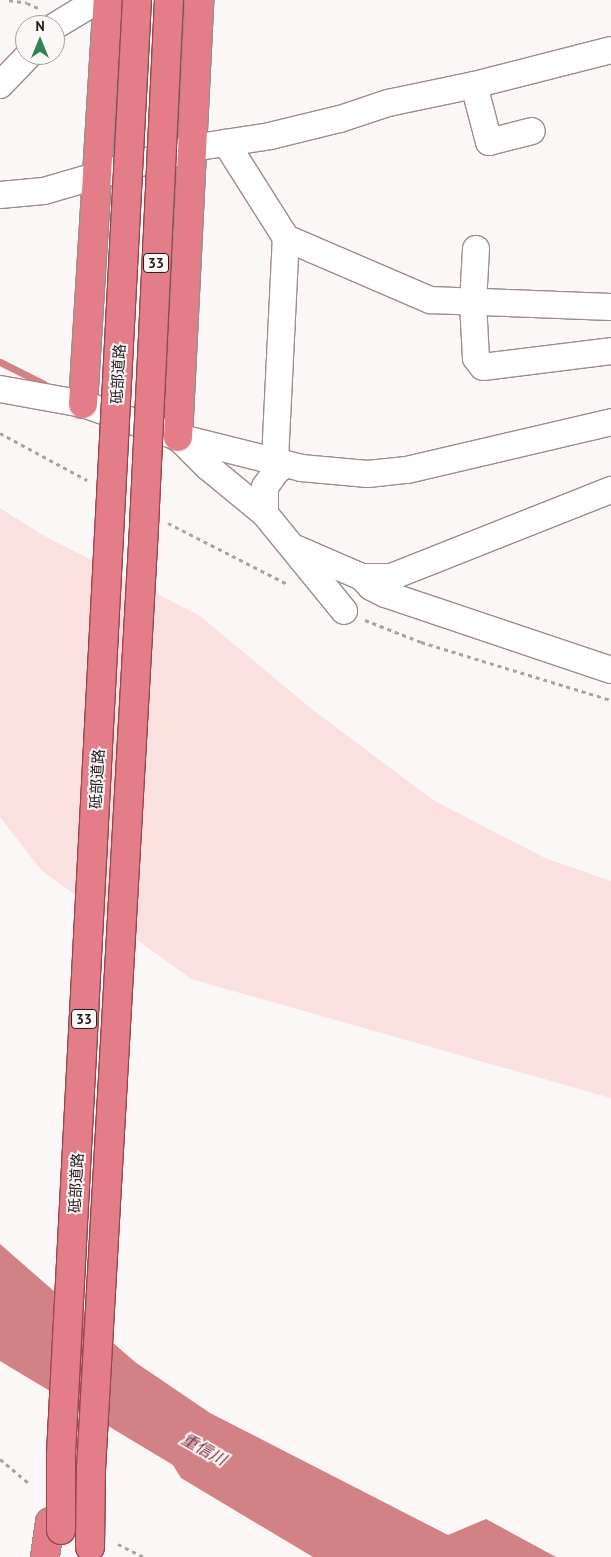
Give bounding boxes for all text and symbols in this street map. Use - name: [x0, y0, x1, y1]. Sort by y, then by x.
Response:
- north arrow: [15, 15, 65, 65]
- text: N: [35, 17, 45, 35]
- road number: 33: [142, 252, 170, 274]
- street label: 砥部道路: [107, 344, 129, 404]
- street label: 砥部道路: [86, 749, 108, 809]
- road number: 33: [70, 1008, 98, 1030]
- street label: 砥部道路: [65, 1153, 87, 1213]
- water label: 重信川: [178, 1429, 230, 1469]

